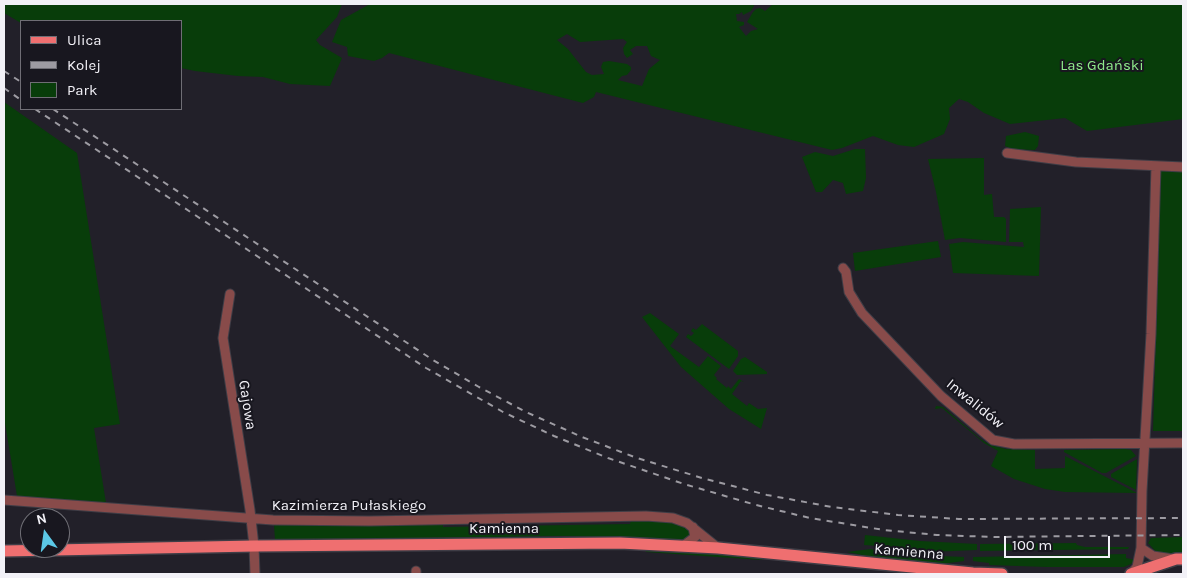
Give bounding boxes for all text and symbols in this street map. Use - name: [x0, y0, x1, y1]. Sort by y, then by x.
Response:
- legend: [20, 20, 182, 110]
- text: Ulica: [67, 31, 101, 49]
- text: Kolej: [67, 56, 101, 74]
- park label: Las Gdański: [1060, 57, 1144, 75]
- text: Park: [67, 81, 97, 99]
- street label: Inwalidów: [943, 375, 1007, 433]
- street label: Gajowa: [234, 379, 260, 431]
- street label: Kazimierza Pułaskiego: [272, 497, 426, 515]
- north arrow: [20, 508, 70, 558]
- text: N: [35, 509, 48, 528]
- street label: Kamienna: [469, 520, 539, 538]
- scale bar: [1007, 526, 1113, 558]
- text: 100 m: [1012, 536, 1052, 554]
- street label: Kamienna: [873, 540, 945, 564]

